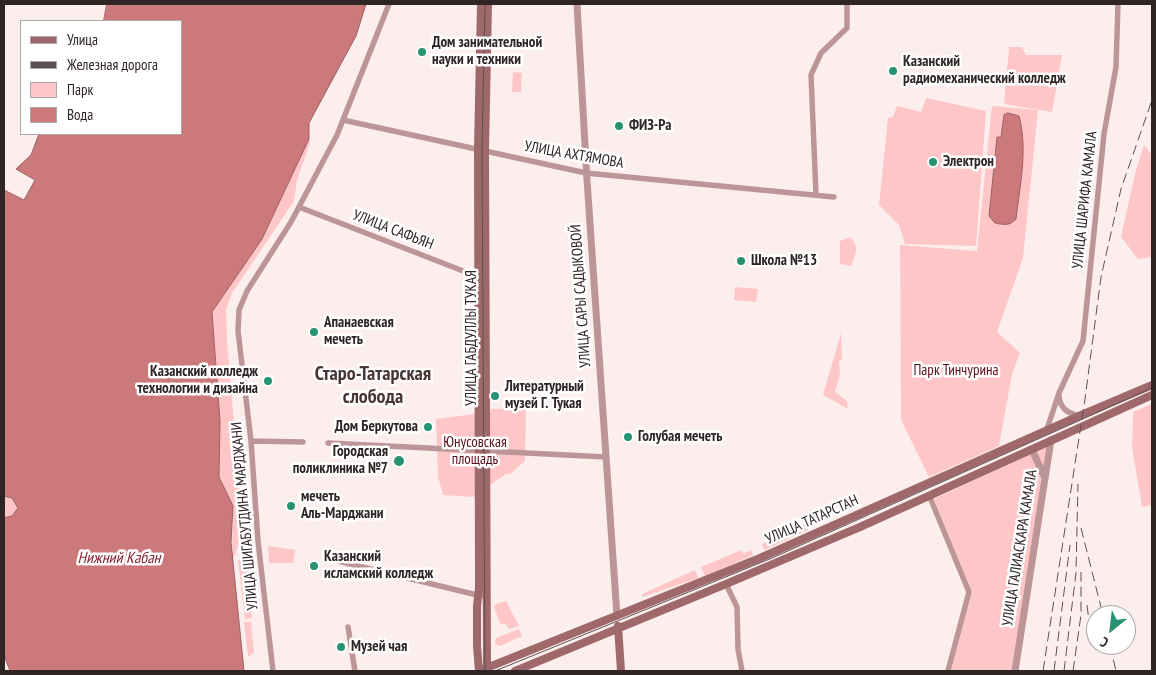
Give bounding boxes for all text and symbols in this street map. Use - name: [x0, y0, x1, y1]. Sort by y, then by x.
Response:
- legend: [20, 20, 182, 135]
- text: Улица: [67, 30, 98, 49]
- place label: Дом занимательной науки и техники: [432, 34, 542, 69]
- marker: Дом занимательной науки и техники: [416, 46, 428, 58]
- place label: Казанский радиомеханический колледж: [903, 53, 1066, 88]
- text: Железная дорога: [67, 55, 158, 74]
- marker: Казанский радиомеханический колледж: [887, 65, 899, 77]
- text: Парк: [67, 80, 93, 99]
- text: Вода: [67, 105, 93, 124]
- place label: ФИЗ-Ра: [629, 117, 671, 135]
- marker: ФИЗ-Ра: [613, 120, 625, 132]
- street label: УЛИЦА ШАРИФА КАМАЛА: [1069, 130, 1101, 270]
- street label: УЛИЦА АХТЯМОВА: [523, 137, 625, 173]
- place label: Электрон: [943, 153, 994, 171]
- marker: Электрон: [927, 156, 939, 168]
- street label: УЛИЦА САФЬЯН: [350, 206, 436, 254]
- street label: УЛИЦА САРЫ САДЫКОВОЙ: [567, 224, 595, 368]
- place label: Школа №13: [751, 252, 817, 270]
- marker: Школа №13: [735, 255, 747, 267]
- street label: УЛИЦА ГАБДУЛЛЫ ТУКАЯ: [463, 270, 481, 406]
- place label: Апанаевская мечеть: [324, 314, 394, 349]
- marker: Апанаевская мечеть: [308, 326, 320, 338]
- district label: Старо-Татарская слобода: [315, 362, 431, 409]
- park label: Парк Тинчурина: [913, 362, 999, 380]
- place label: Казанский колледж технологии и дизайна: [137, 363, 258, 398]
- marker: Казанский колледж технологии и дизайна: [262, 375, 274, 387]
- place label: Литературный музей Г. Тукая: [505, 378, 584, 413]
- marker: Литературный музей Г. Тукая: [489, 390, 501, 402]
- place label: Дом Беркутова: [335, 418, 418, 436]
- street label: УЛИЦА ШИГАБУТДИНА МАРДЖАНИ: [228, 421, 262, 611]
- marker: Дом Беркутова: [422, 421, 434, 433]
- place label: Голубая мечеть: [638, 428, 722, 446]
- marker: Голубая мечеть: [622, 431, 634, 443]
- park label: Юнусовская площадь: [443, 434, 507, 469]
- place label: Городская поликлиника №7: [293, 443, 388, 478]
- marker: Городская поликлиника №7: [392, 454, 406, 468]
- street label: УЛИЦА ГАЛИАСКАРА КАМАЛА: [999, 469, 1041, 627]
- place label: мечеть Аль-Марджани: [301, 488, 384, 523]
- street label: УЛИЦА ТАТАРСТАН: [763, 491, 861, 549]
- marker: мечеть Аль-Марджани: [285, 500, 297, 512]
- water label: Нижний Кабан: [77, 548, 161, 568]
- place label: Казанский исламский колледж: [324, 548, 433, 583]
- marker: Казанский исламский колледж: [308, 560, 320, 572]
- north arrow: [1086, 605, 1136, 655]
- text: С: [1097, 633, 1111, 652]
- place label: Музей чая: [351, 638, 407, 656]
- marker: Музей чая: [335, 641, 347, 653]

